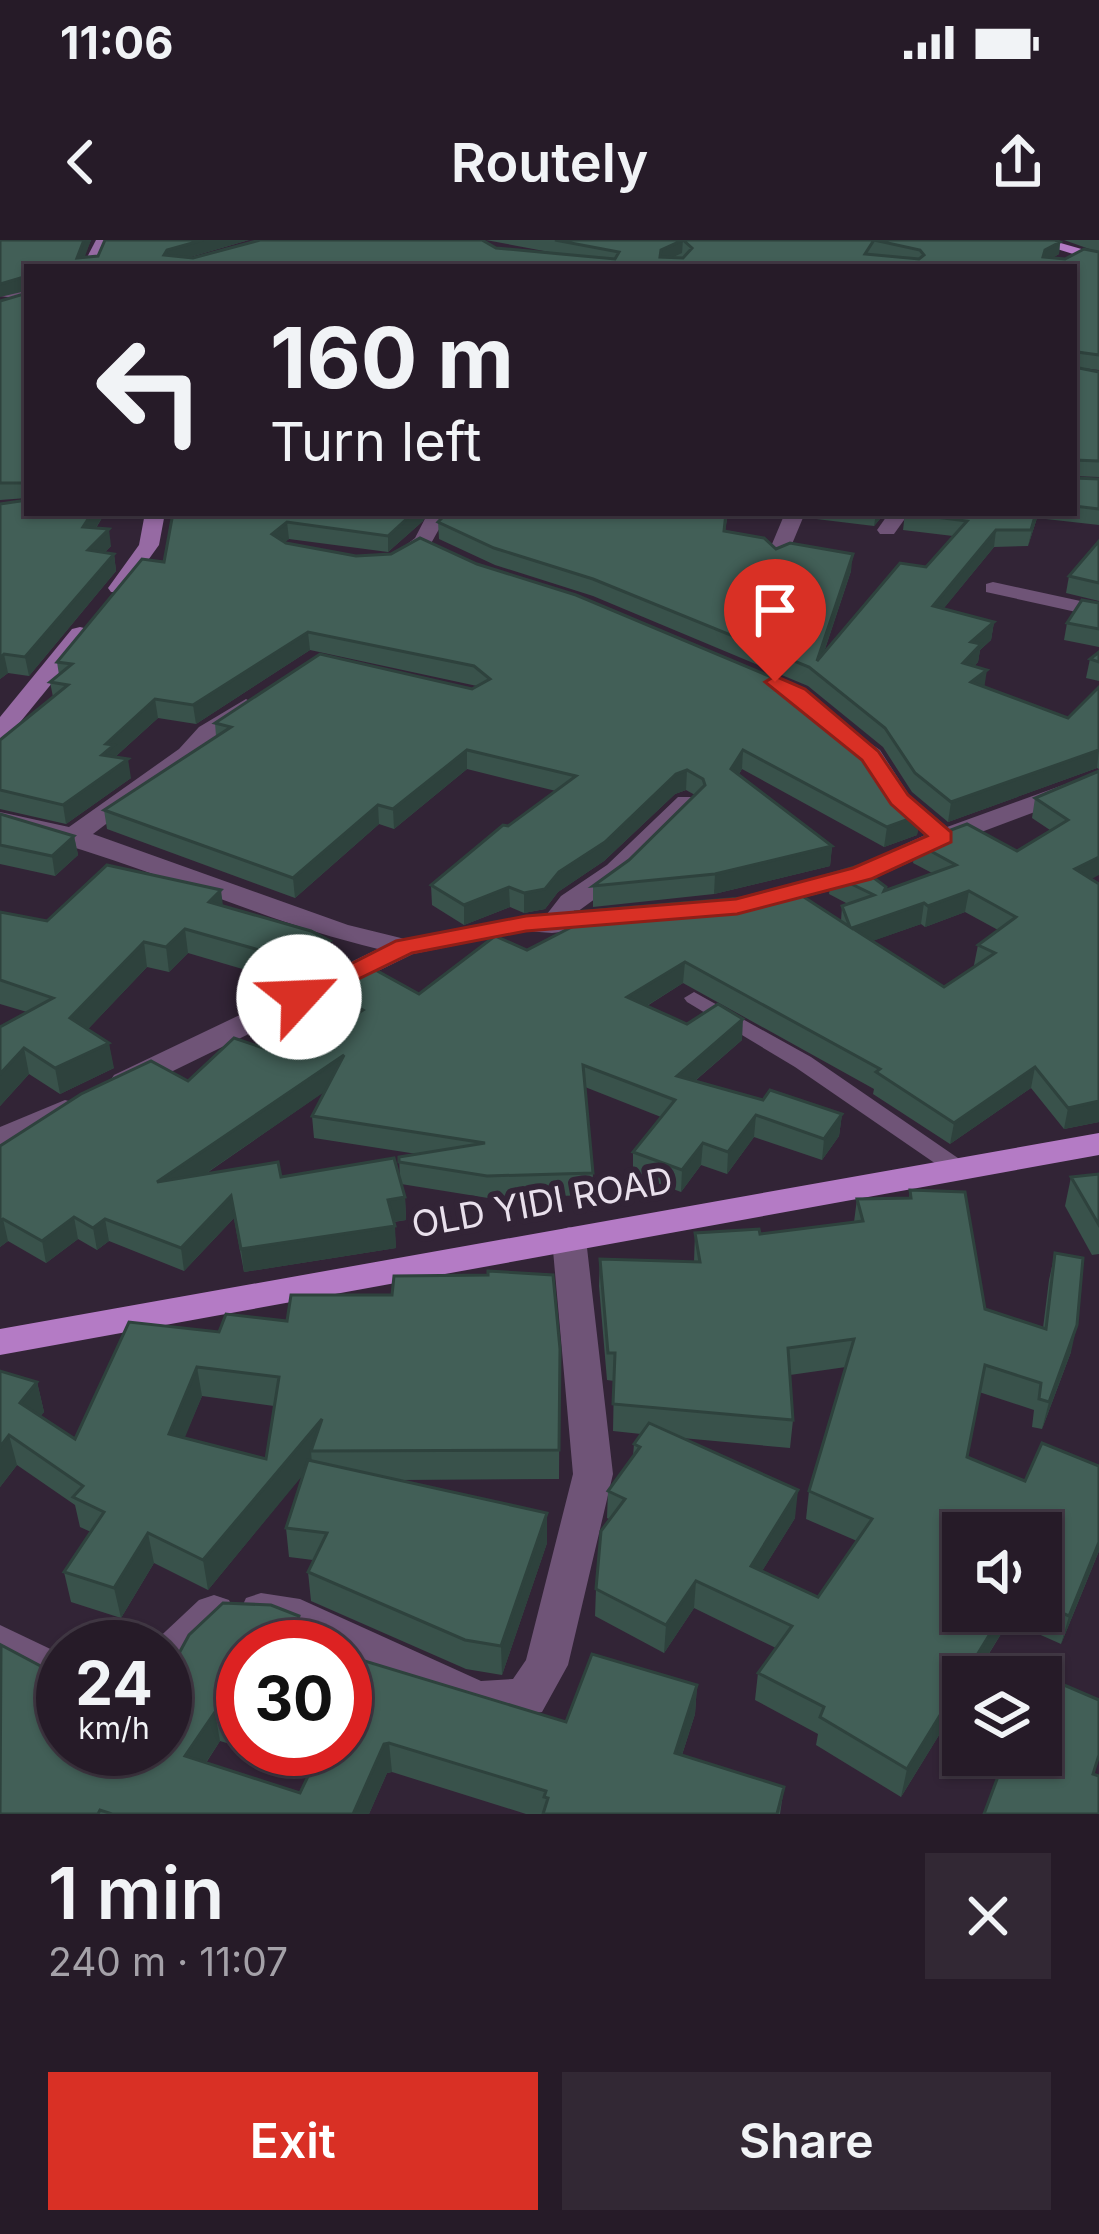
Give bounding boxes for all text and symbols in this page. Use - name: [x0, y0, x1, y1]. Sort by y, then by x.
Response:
- text: 11:06: [60, 15, 173, 70]
- icon: back: [48, 129, 114, 195]
- icon: share: [985, 129, 1051, 195]
- text: Routely: [451, 130, 648, 195]
- text: 160 m: [270, 307, 514, 408]
- icon: left: [72, 312, 228, 468]
- text: Turn left: [270, 409, 481, 474]
- pin: [724, 559, 826, 682]
- icon: arrive: [742, 577, 808, 643]
- position arrow: [236, 934, 362, 1060]
- street label: OLD YIDI ROAD: [408, 1157, 676, 1247]
- map controls: [942, 1512, 1062, 1776]
- button: sound: [942, 1512, 1062, 1632]
- speed limit sign: 30: [216, 1620, 372, 1776]
- text: 24: [75, 1647, 153, 1719]
- button: layers: [942, 1656, 1062, 1776]
- text: km/h: [78, 1710, 150, 1746]
- text: 1 min: [48, 1849, 224, 1936]
- button: close: [925, 1853, 1051, 1979]
- text: 240 m · 11:07: [48, 1938, 288, 1985]
- button: Exit: [48, 2072, 538, 2210]
- button: Share: [562, 2072, 1051, 2210]

